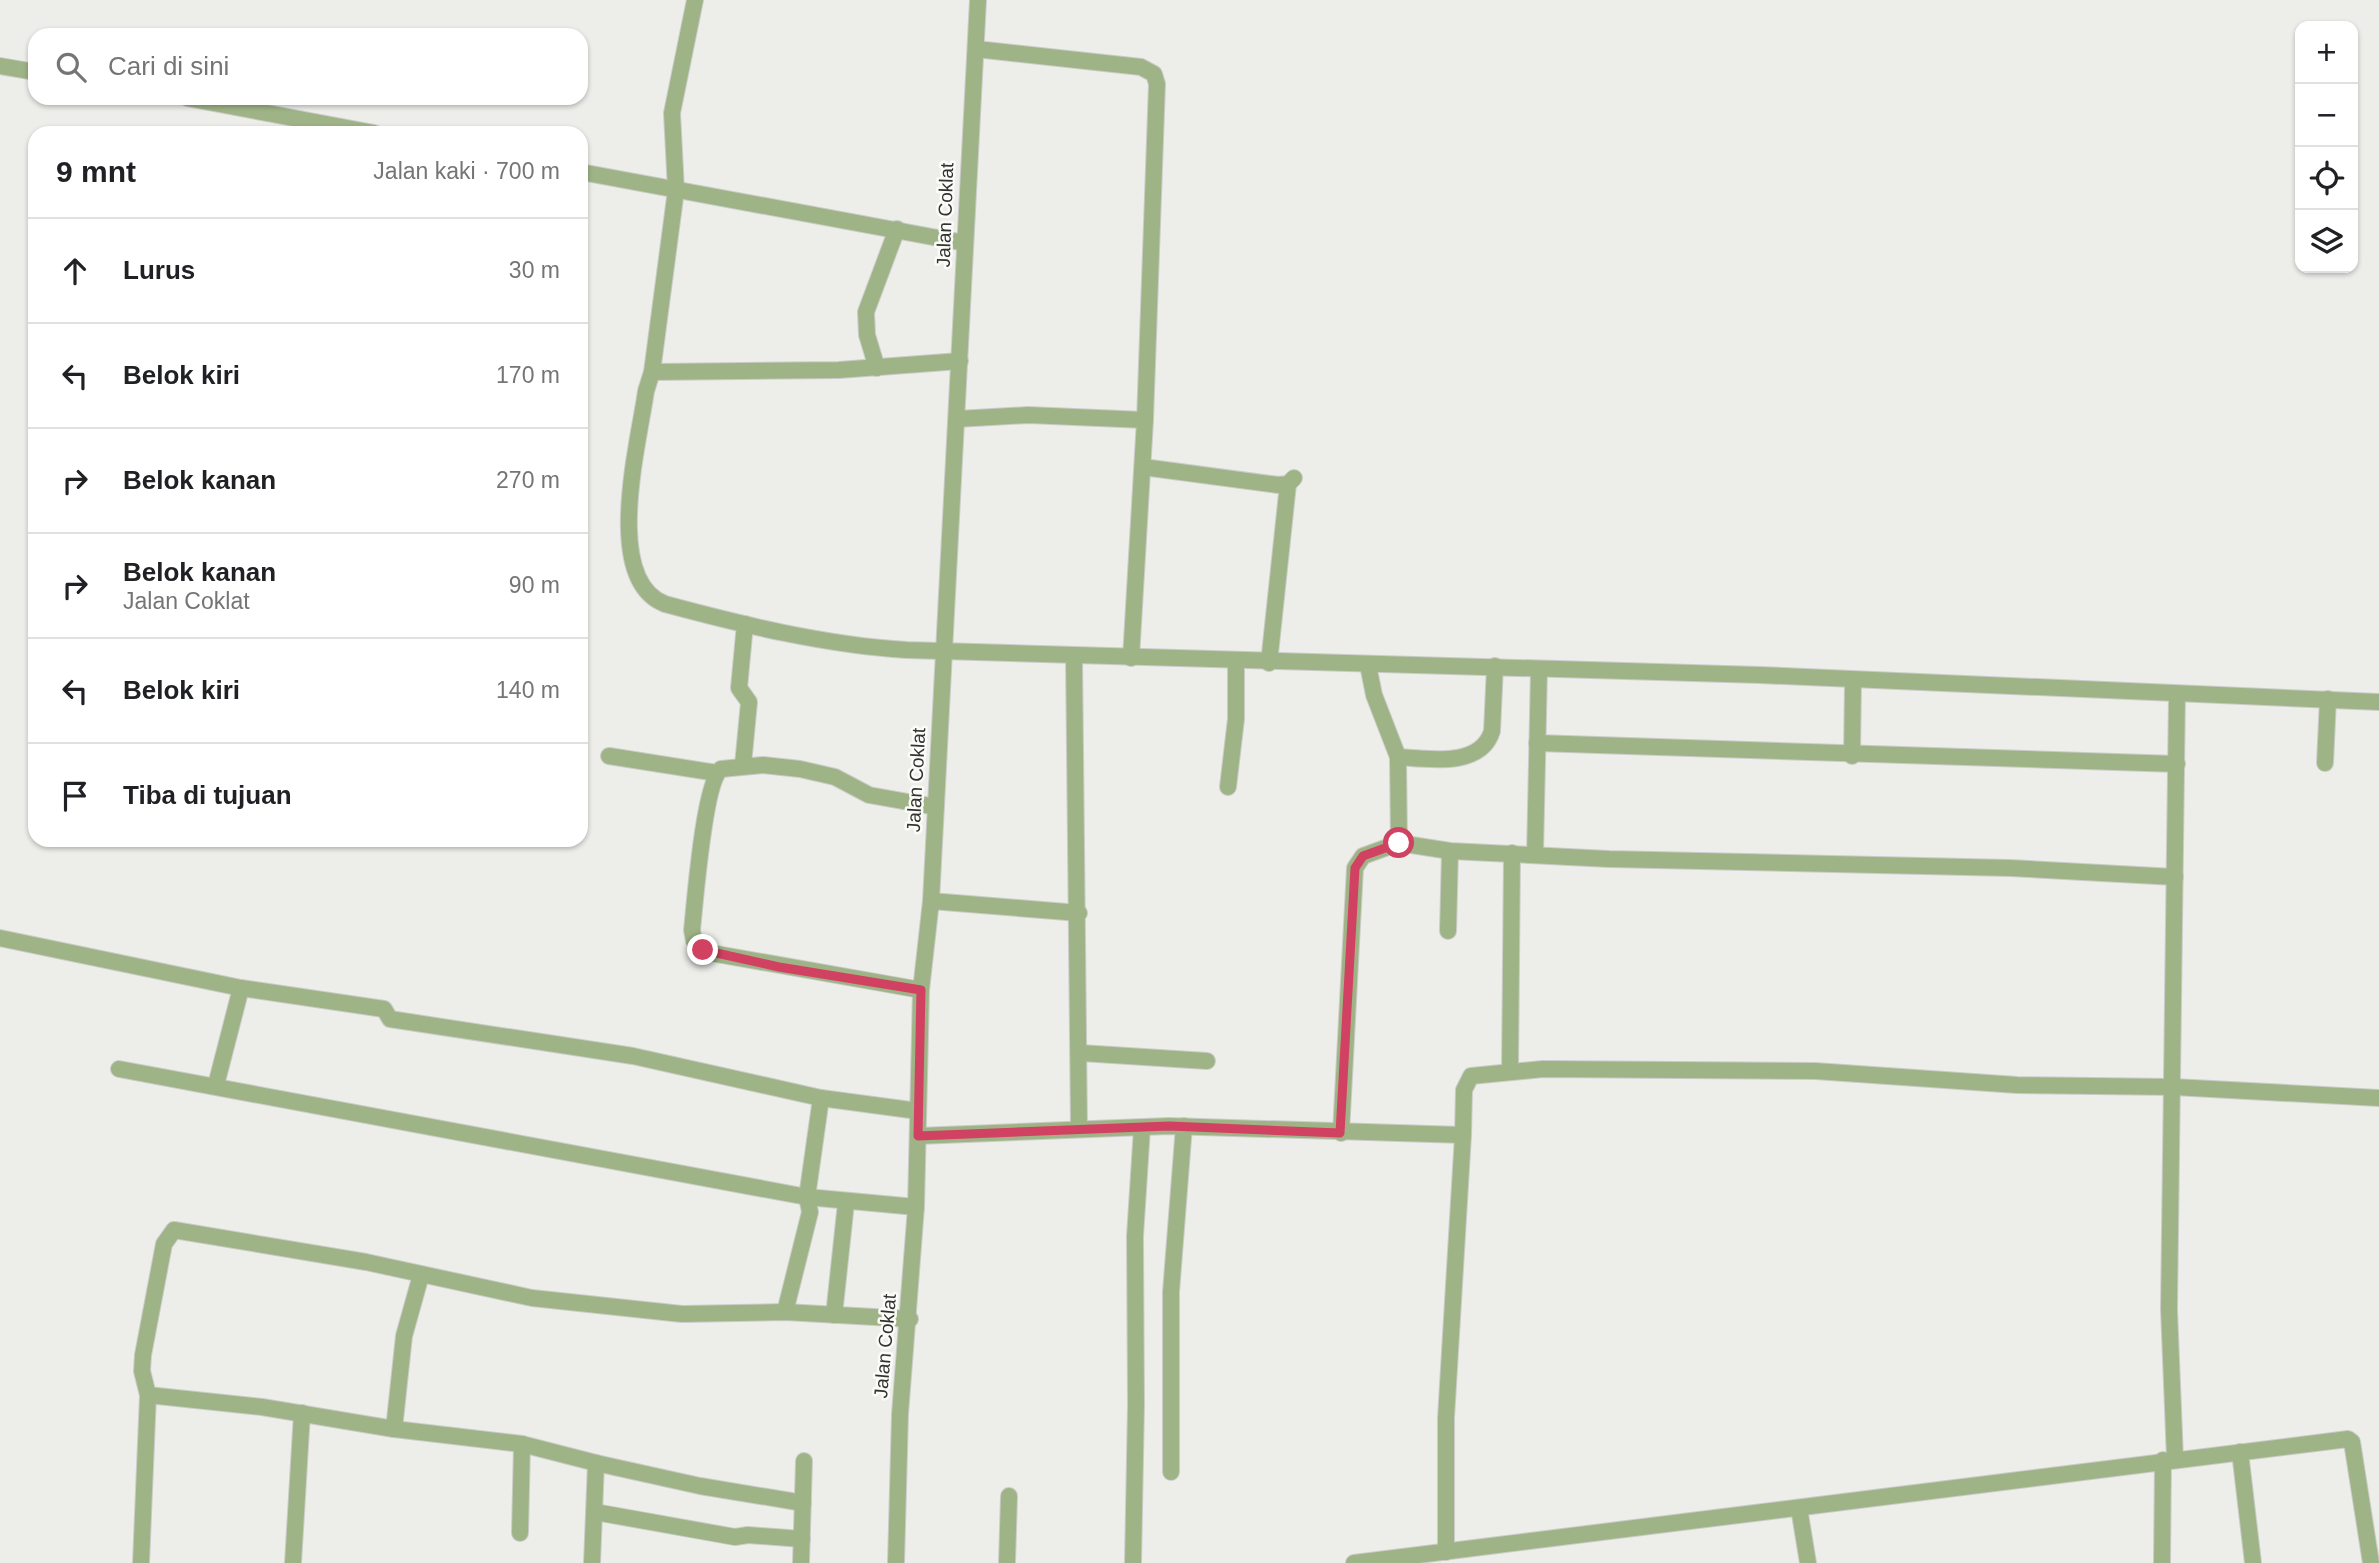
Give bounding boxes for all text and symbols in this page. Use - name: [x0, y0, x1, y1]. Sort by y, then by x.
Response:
- map controls: [2295, 21, 2358, 273]
- button: +: [2295, 21, 2358, 84]
- search box: [28, 28, 588, 105]
- icon: search: [52, 48, 90, 86]
- text: Cari di sini: [108, 51, 229, 81]
- button: −: [2295, 84, 2358, 147]
- button: locate: [2295, 147, 2358, 210]
- text: 9 mnt: [56, 155, 136, 188]
- text: Jalan kaki · 700 m: [373, 158, 560, 184]
- street label: Jalan Coklat: [933, 162, 957, 268]
- button: layers: [2295, 210, 2358, 273]
- icon: ahead: [56, 252, 94, 290]
- text: Lurus: [123, 255, 195, 285]
- text: 30 m: [509, 257, 560, 283]
- icon: left: [56, 357, 94, 395]
- text: Belok kiri: [123, 360, 240, 390]
- text: 170 m: [496, 362, 560, 388]
- icon: right: [56, 462, 94, 500]
- text: Belok kanan: [123, 465, 276, 495]
- text: 270 m: [496, 467, 560, 493]
- text: Belok kanan: [123, 557, 276, 587]
- icon: right: [56, 567, 94, 605]
- text: 90 m: [509, 572, 560, 598]
- text: Jalan Coklat: [123, 588, 250, 614]
- icon: left: [56, 672, 94, 710]
- text: Belok kiri: [123, 675, 240, 705]
- text: 140 m: [496, 677, 560, 703]
- street label: Jalan Coklat: [903, 727, 929, 833]
- icon: arrive: [56, 777, 94, 815]
- text: Tiba di tujuan: [123, 780, 292, 810]
- route start: [1383, 827, 1414, 858]
- route end: [687, 934, 718, 965]
- street label: Jalan Coklat: [870, 1292, 900, 1399]

